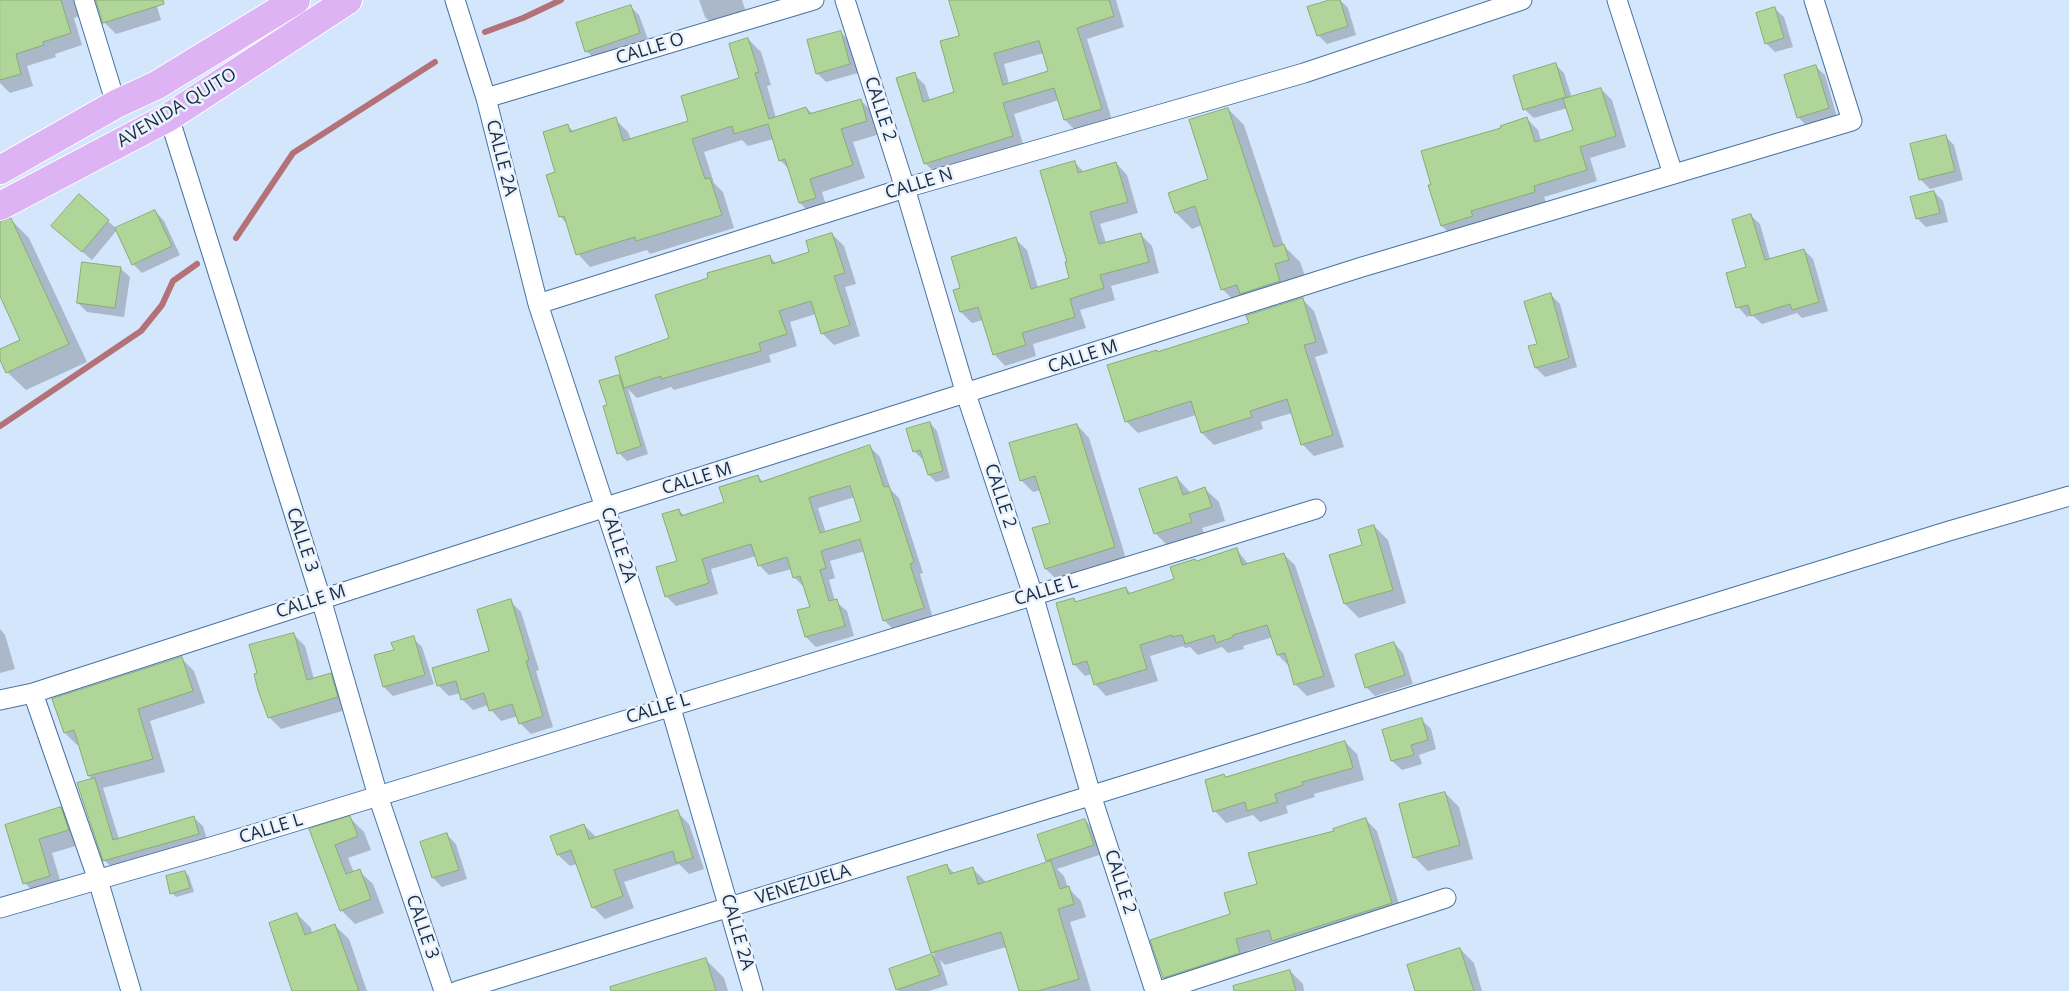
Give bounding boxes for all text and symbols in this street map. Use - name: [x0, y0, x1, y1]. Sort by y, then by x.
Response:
- street label: CALLE O: [613, 28, 687, 70]
- street label: AVENIDA QUITO: [113, 64, 241, 152]
- street label: CALLE 2: [859, 74, 901, 144]
- street label: CALLE 2A: [481, 118, 521, 198]
- street label: CALLE N: [882, 163, 956, 205]
- street label: CALLE M: [1045, 336, 1121, 378]
- street label: CALLE M: [659, 458, 735, 500]
- street label: CALLE 2: [979, 461, 1021, 531]
- street label: CALLE 3: [281, 505, 323, 575]
- street label: CALLE 2A: [596, 505, 640, 585]
- street label: CALLE L: [1011, 571, 1081, 611]
- street label: CALLE M: [273, 581, 349, 623]
- street label: CALLE L: [623, 689, 693, 729]
- street label: CALLE L: [236, 809, 306, 849]
- street label: CALLE 2: [1099, 847, 1141, 917]
- street label: VENEZUELA: [753, 860, 853, 910]
- street label: CALLE 3: [401, 892, 443, 962]
- street label: CALLE 2A: [716, 892, 758, 972]

